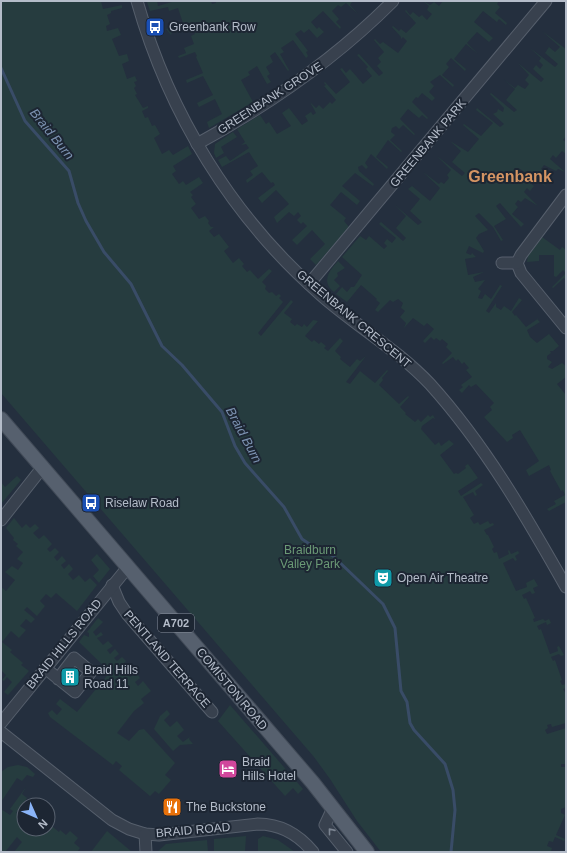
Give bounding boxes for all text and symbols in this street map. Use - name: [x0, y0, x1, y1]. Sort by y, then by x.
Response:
- bus stop icon: Greenbank Row: [144, 16, 166, 38]
- place label: Greenbank Row: [169, 20, 256, 34]
- street label: GREENBANK GROVE: [215, 59, 325, 137]
- street label: GREENBANK PARK: [387, 96, 469, 190]
- water label: Braid Burn: [27, 105, 77, 163]
- district label: Greenbank: [468, 168, 552, 185]
- street label: GREENBANK CRESCENT: [294, 267, 414, 371]
- water label: Braid Burn: [223, 404, 265, 466]
- bus stop icon: Riselaw Road: [80, 492, 102, 514]
- place label: Riselaw Road: [105, 496, 179, 510]
- park label: Braidburn Valley Park: [280, 543, 341, 571]
- theatre icon: Open Air Theatre: [372, 567, 394, 589]
- place label: Open Air Theatre: [397, 571, 488, 585]
- street label: BRAID HILLS ROAD: [24, 596, 105, 692]
- street label: PENTLAND TERRACE: [121, 607, 213, 711]
- road number: A702: [158, 614, 194, 632]
- street label: COMISTON ROAD: [194, 645, 271, 733]
- place label: Braid Hills Road 11: [84, 663, 138, 691]
- building icon: Braid Hills Road 11: [59, 666, 81, 688]
- place label: Braid Hills Hotel: [242, 755, 296, 783]
- hotel icon: Braid Hills Hotel: [217, 758, 239, 780]
- restaurant icon: The Buckstone: [161, 796, 183, 818]
- north arrow: [16, 797, 56, 837]
- place label: The Buckstone: [186, 800, 266, 814]
- text: N: [36, 817, 50, 831]
- street label: BRAID ROAD: [155, 820, 231, 840]
- one-way arrow: [328, 829, 335, 836]

